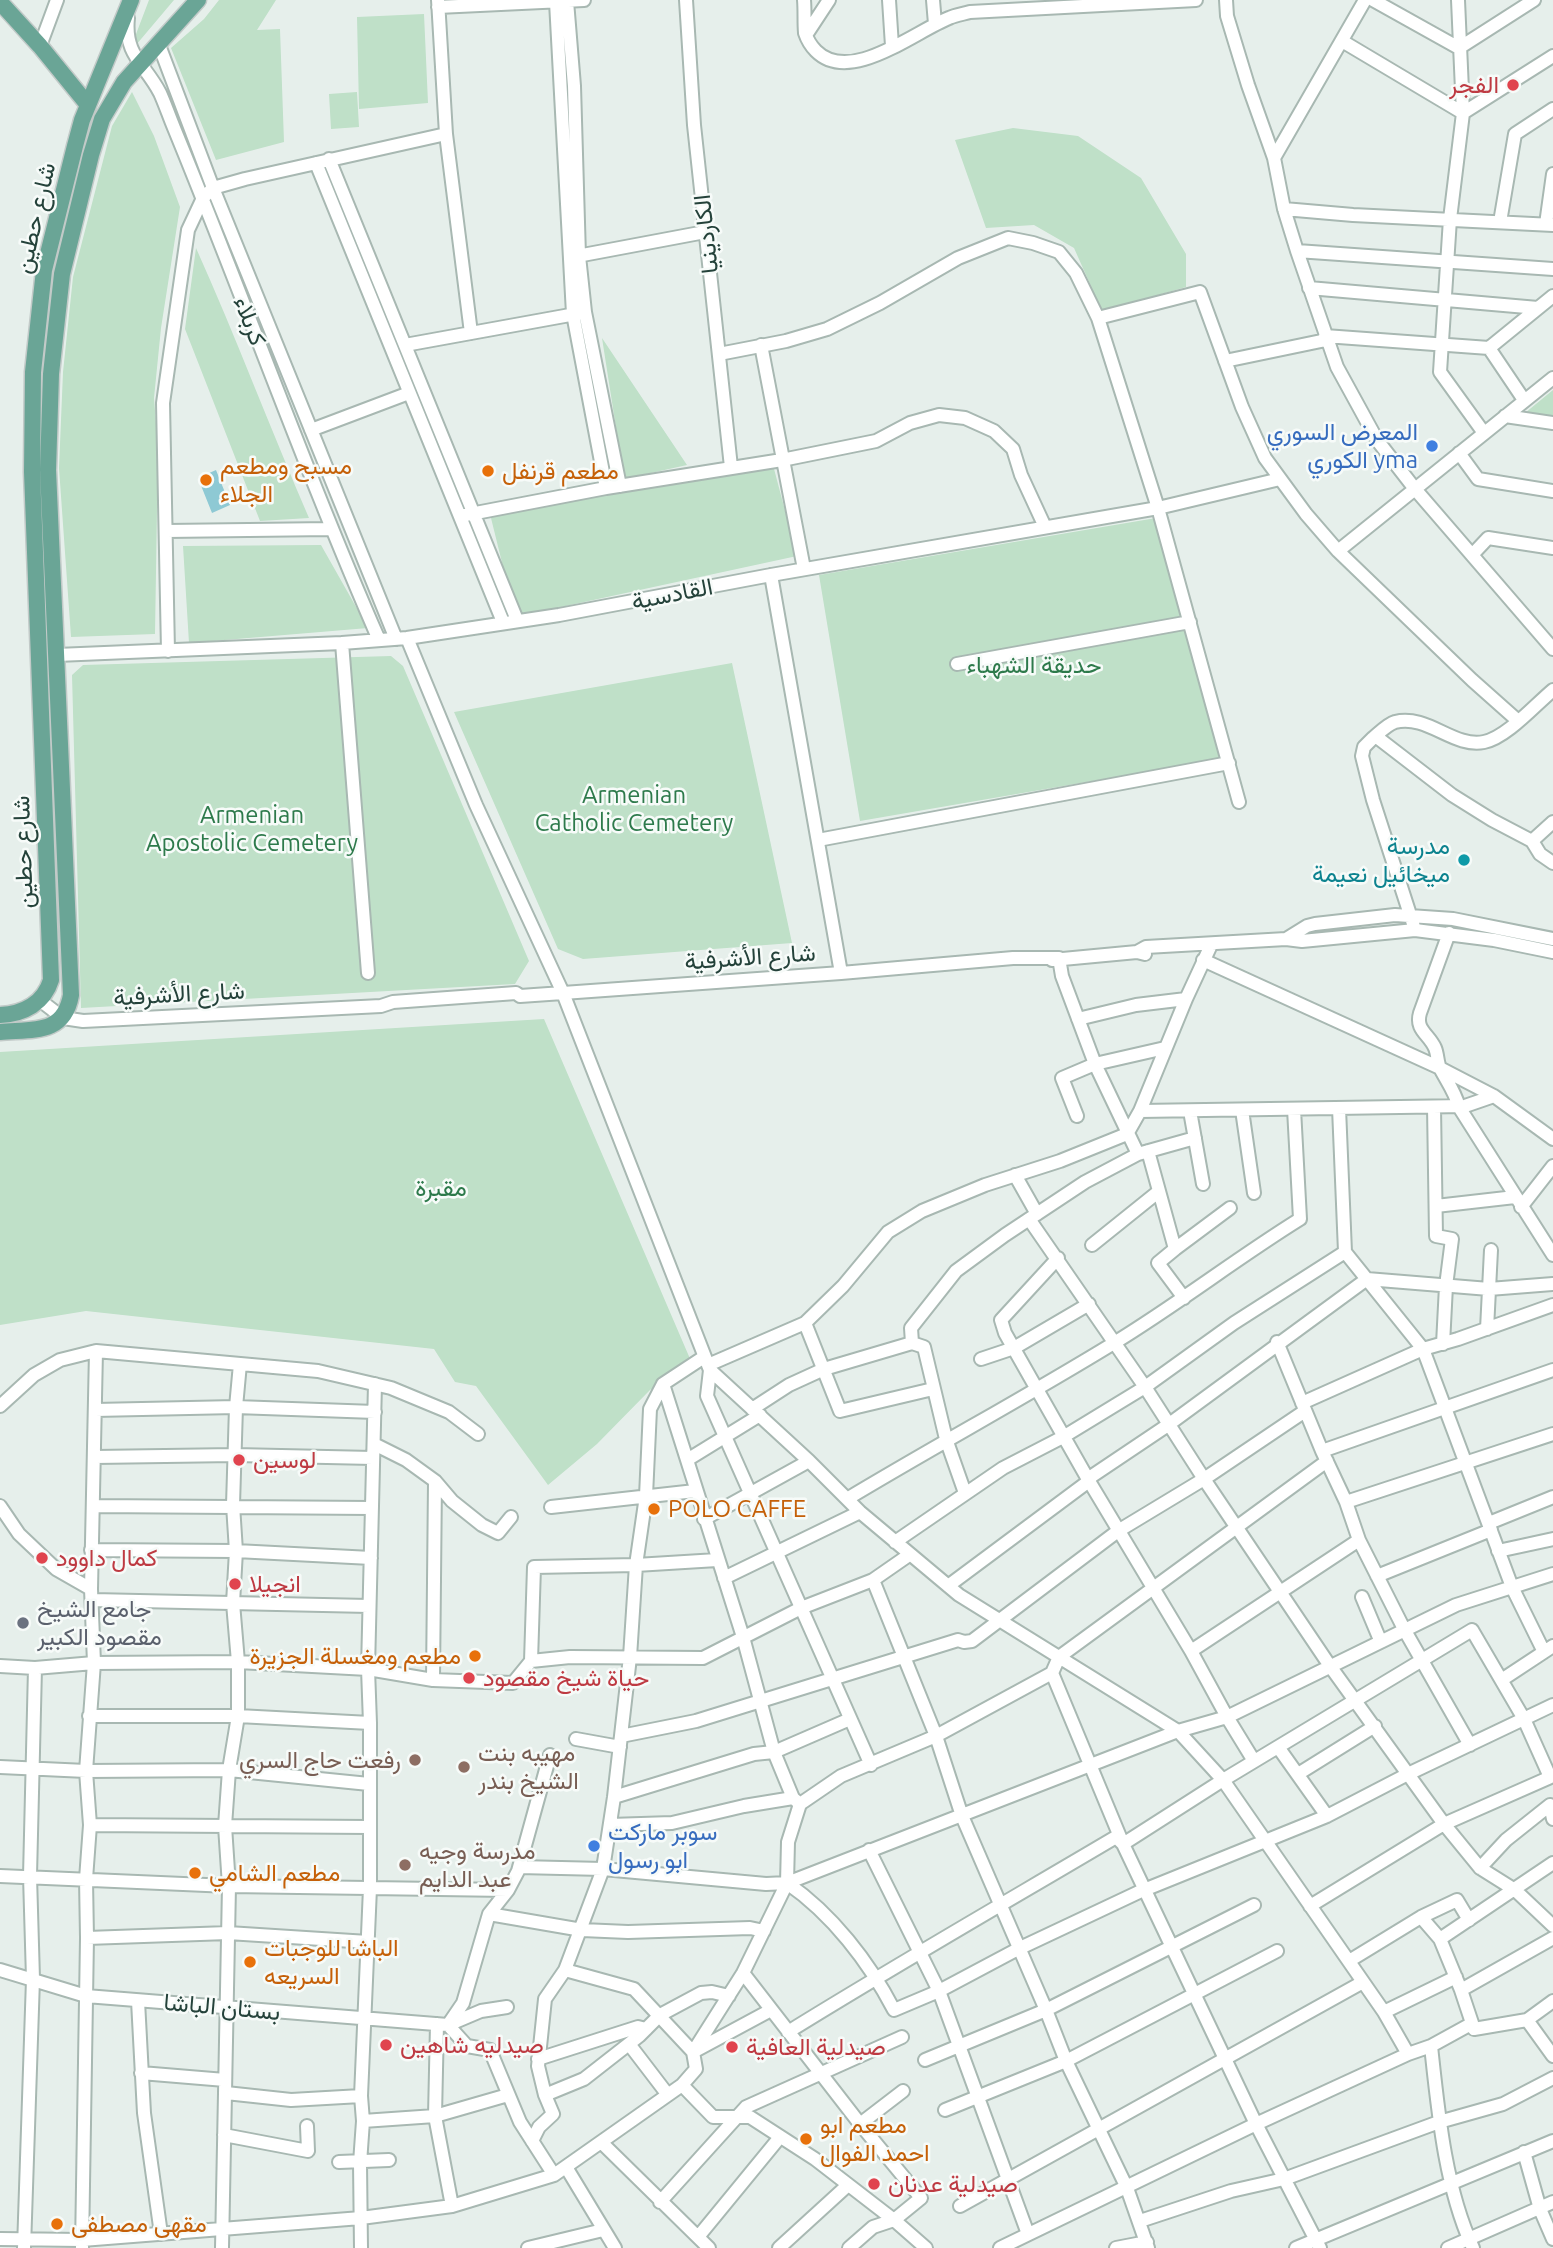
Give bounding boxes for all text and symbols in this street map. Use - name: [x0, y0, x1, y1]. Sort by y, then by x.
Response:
- place label: الفجر: [1449, 71, 1499, 99]
- marker: الفجر: [1505, 77, 1521, 93]
- street label: شارع حطين: [8, 160, 62, 276]
- street label: الكاردينيا: [688, 193, 724, 275]
- street label: كربلاء: [227, 292, 273, 350]
- place label: المعرض السوري الكوري yma: [1267, 418, 1418, 474]
- marker: المعرض السوري الكوري yma: [1424, 438, 1440, 454]
- place label: مسبح ومطعم الجلاء: [220, 452, 352, 508]
- place label: مطعم قرنفل: [502, 457, 619, 485]
- marker: مطعم قرنفل: [480, 463, 496, 479]
- marker: مسبح ومطعم الجلاء: [198, 472, 214, 488]
- street label: القادسية: [629, 572, 715, 616]
- park label: حديقة الشهباء: [966, 651, 1102, 679]
- park label: Armenian Catholic Cemetery: [535, 781, 733, 837]
- street label: شارع حطين: [7, 795, 39, 909]
- park label: Armenian Apostolic Cemetery: [146, 801, 358, 857]
- place label: مدرسة ميخائيل نعيمة: [1312, 832, 1450, 888]
- marker: مدرسة ميخائيل نعيمة: [1456, 852, 1472, 868]
- street label: شارع الأشرفية: [683, 938, 817, 976]
- street label: شارع الأشرفية: [113, 976, 245, 1012]
- park label: مقبرة: [415, 1174, 467, 1202]
- place label: لوسين: [253, 1446, 316, 1474]
- marker: لوسين: [231, 1452, 247, 1468]
- place label: POLO CAFFE: [668, 1495, 806, 1523]
- marker: POLO CAFFE: [646, 1501, 662, 1517]
- place label: كمال داوود: [56, 1544, 157, 1572]
- marker: كمال داوود: [34, 1550, 50, 1566]
- place label: انجيلا: [249, 1570, 301, 1598]
- marker: انجيلا: [227, 1576, 243, 1592]
- place label: جامع الشيخ مقصود الكبير: [37, 1595, 162, 1651]
- marker: جامع الشيخ مقصود الكبير: [15, 1615, 31, 1631]
- place label: مطعم ومغسلة الجزيرة: [250, 1642, 461, 1670]
- marker: مطعم ومغسلة الجزيرة: [467, 1648, 483, 1664]
- place label: حياة شيخ مقصود: [483, 1664, 649, 1692]
- marker: حياة شيخ مقصود: [461, 1670, 477, 1686]
- place label: مهيبه بنت الشيخ بندر: [478, 1739, 579, 1795]
- place label: رفعت حاج السري: [239, 1746, 401, 1774]
- marker: رفعت حاج السري: [407, 1752, 423, 1768]
- marker: مهيبه بنت الشيخ بندر: [456, 1759, 472, 1775]
- place label: سوبر ماركت ابو رسول: [608, 1818, 717, 1874]
- place label: مدرسة وجيه عبد الدايم: [419, 1837, 536, 1893]
- marker: سوبر ماركت ابو رسول: [586, 1838, 602, 1854]
- marker: مدرسة وجيه عبد الدايم: [397, 1857, 413, 1873]
- place label: مطعم الشامي: [209, 1859, 340, 1887]
- marker: مطعم الشامي: [187, 1865, 203, 1881]
- place label: الباشا للوجبات السريعه: [264, 1934, 399, 1990]
- marker: الباشا للوجبات السريعه: [242, 1954, 258, 1970]
- street label: بستان الباشا: [163, 1988, 281, 2026]
- place label: صيدليه شاهين: [400, 2031, 544, 2059]
- place label: صيدلية العافية: [746, 2033, 886, 2061]
- marker: صيدليه شاهين: [378, 2037, 394, 2053]
- marker: صيدلية العافية: [724, 2039, 740, 2055]
- place label: مطعم ابو احمد الفوال: [820, 2111, 930, 2167]
- marker: مطعم ابو احمد الفوال: [798, 2131, 814, 2147]
- place label: صيدلية عدنان: [888, 2170, 1018, 2198]
- marker: صيدلية عدنان: [866, 2176, 882, 2192]
- place label: مقهى مصطفى: [71, 2210, 207, 2238]
- marker: مقهى مصطفى: [49, 2216, 65, 2232]

